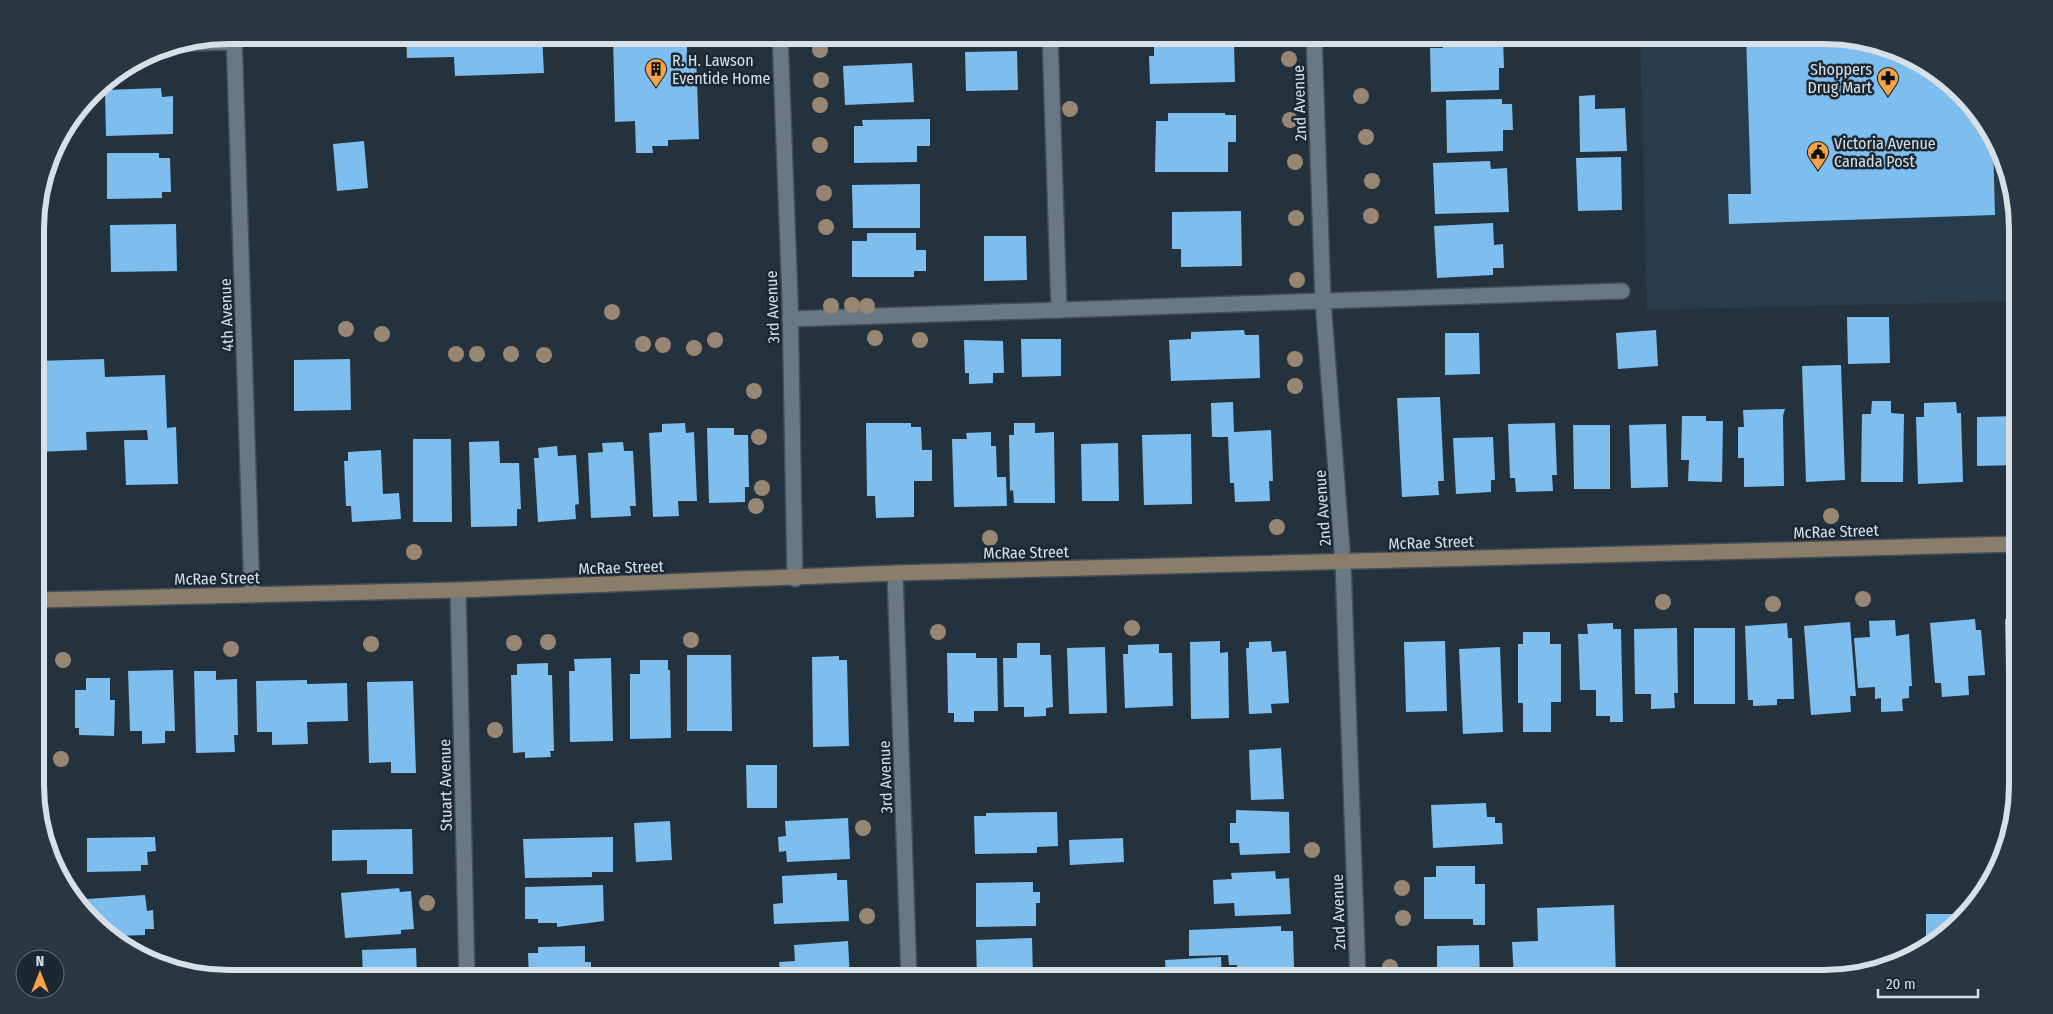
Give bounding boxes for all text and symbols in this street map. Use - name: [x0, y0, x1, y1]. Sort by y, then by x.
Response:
- place label: R. H. Lawson Eventide Home: [672, 51, 770, 88]
- building icon: R. H. Lawson Eventide Home: [644, 57, 668, 88]
- place label: Shoppers Drug Mart: [1807, 60, 1873, 97]
- street label: 2nd Avenue: [1289, 65, 1310, 141]
- pharmacy icon: Shoppers Drug Mart: [1876, 66, 1900, 97]
- place label: Victoria Avenue Canada Post: [1834, 134, 1936, 171]
- public building icon: Victoria Avenue Canada Post: [1806, 140, 1830, 171]
- street label: 3rd Avenue: [762, 270, 783, 344]
- street label: 4th Avenue: [216, 278, 237, 352]
- street label: 2nd Avenue: [1310, 469, 1335, 546]
- street label: McRae Street: [1793, 520, 1880, 542]
- street label: McRae Street: [1388, 531, 1475, 553]
- street label: McRae Street: [983, 542, 1070, 563]
- street label: McRae Street: [578, 556, 665, 578]
- street label: McRae Street: [174, 568, 261, 589]
- street label: Stuart Avenue: [435, 739, 456, 831]
- street label: 3rd Avenue: [875, 740, 896, 814]
- street label: 2nd Avenue: [1328, 874, 1349, 950]
- north arrow: [15, 949, 65, 999]
- text: N: [36, 953, 44, 970]
- scale bar: [1878, 966, 1978, 998]
- text: 20 m: [1886, 975, 1916, 993]

